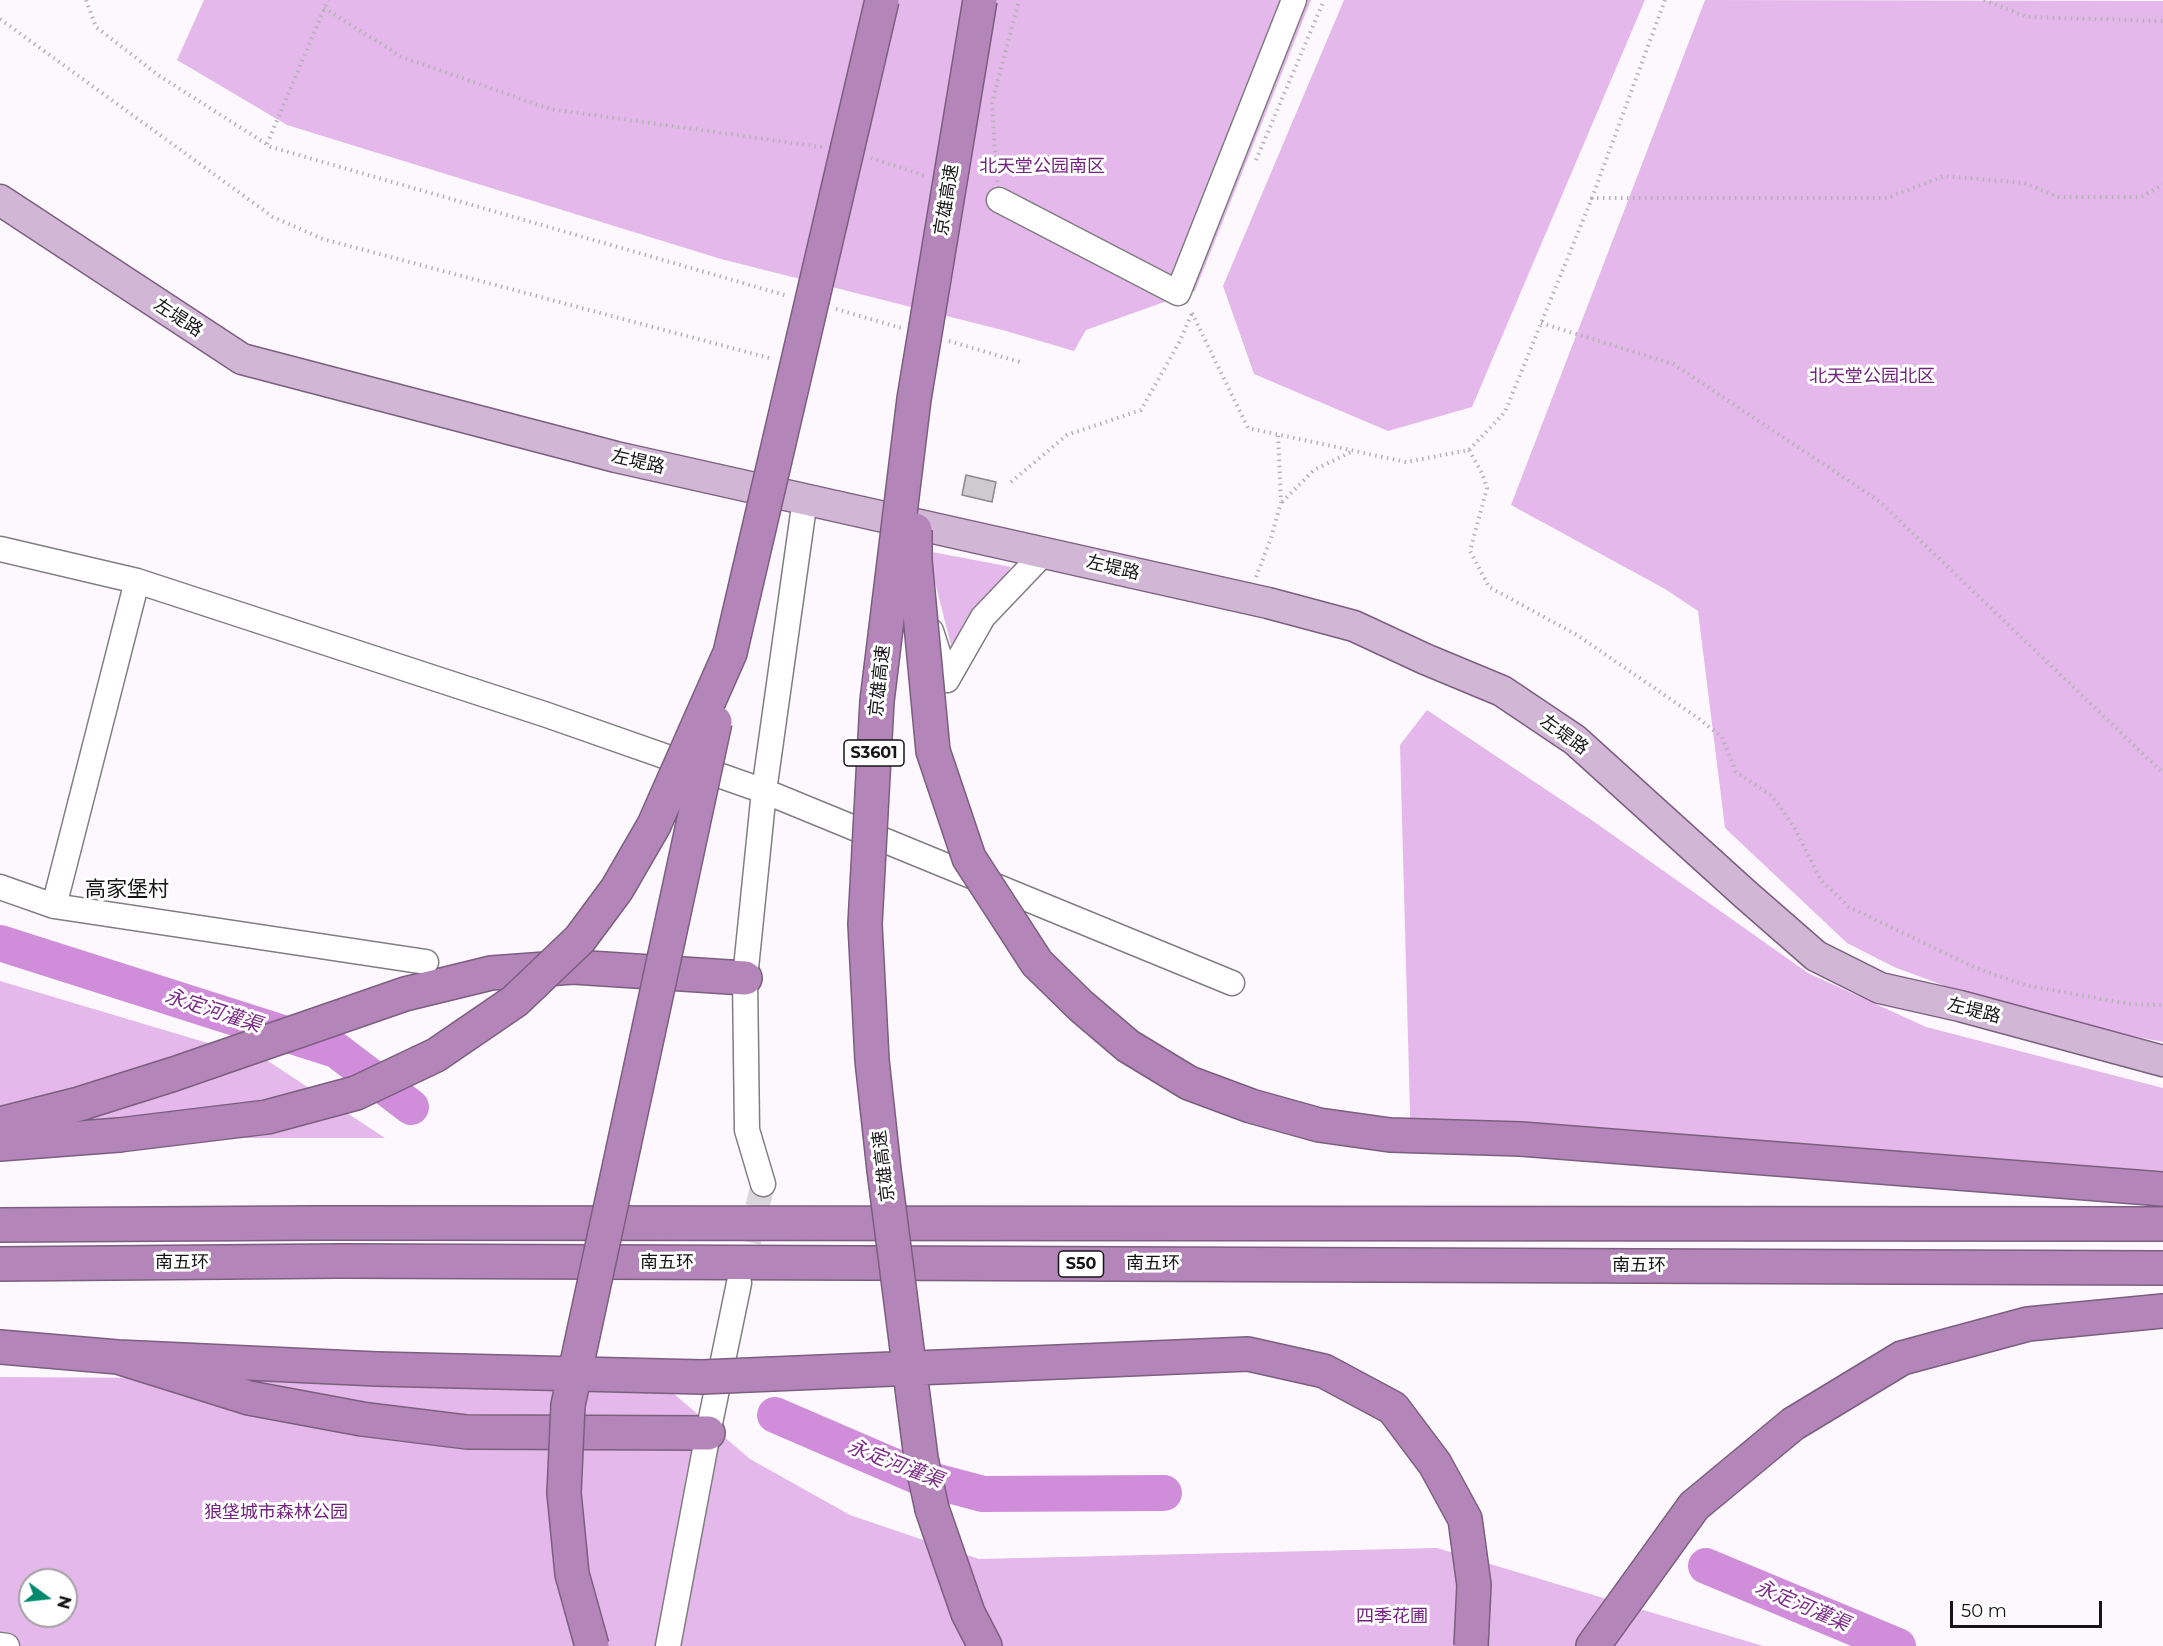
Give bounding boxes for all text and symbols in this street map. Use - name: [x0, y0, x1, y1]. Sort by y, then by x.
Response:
- park label: 北天堂公园南区: [979, 156, 1105, 178]
- street label: 京雄高速: [931, 163, 963, 237]
- street label: 左堤路: [149, 294, 207, 342]
- park label: 北天堂公园北区: [1809, 366, 1935, 388]
- street label: 左堤路: [609, 445, 667, 479]
- street label: 左堤路: [1084, 551, 1142, 585]
- street label: 京雄高速: [865, 644, 895, 718]
- street label: 左堤路: [1536, 710, 1592, 760]
- road number: S3601: [844, 740, 904, 766]
- district label: 高家堡村: [85, 877, 169, 903]
- water label: 永定河灌渠: [162, 984, 264, 1038]
- street label: 左堤路: [1945, 994, 2003, 1028]
- street label: 京雄高速: [869, 1129, 899, 1203]
- road number: S50: [1058, 1251, 1104, 1277]
- street label: 南五环: [155, 1252, 209, 1274]
- street label: 南五环: [640, 1252, 694, 1274]
- street label: 南五环: [1126, 1253, 1180, 1275]
- street label: 南五环: [1612, 1255, 1666, 1277]
- water label: 永定河灌渠: [844, 1435, 946, 1493]
- park label: 狼垡城市森林公园: [204, 1502, 348, 1524]
- north arrow: [18, 1568, 78, 1628]
- water label: 永定河灌渠: [1751, 1575, 1853, 1637]
- scale bar: [1953, 1589, 2104, 1627]
- text: N: [53, 1594, 75, 1611]
- text: 50 m: [1961, 1600, 2007, 1622]
- park label: 四季花圃: [1356, 1606, 1428, 1628]

